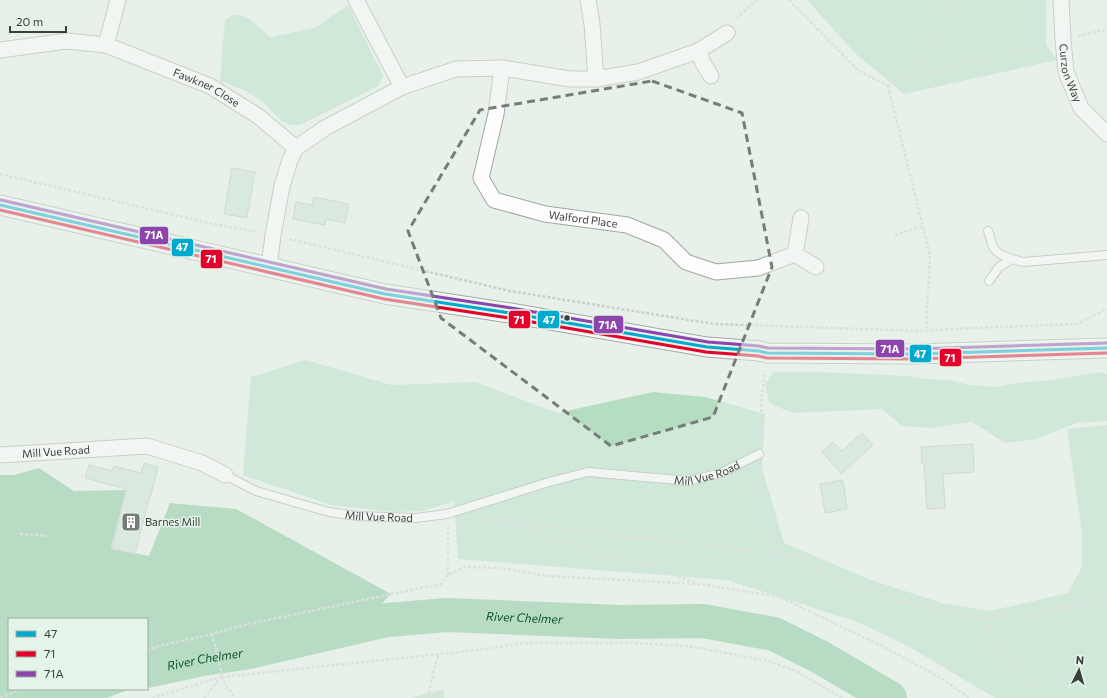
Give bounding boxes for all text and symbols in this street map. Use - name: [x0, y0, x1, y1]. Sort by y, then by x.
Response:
- scale bar: [10, 8, 66, 34]
- text: 20 m: [16, 14, 43, 28]
- street label: Curzon Way: [1057, 43, 1085, 104]
- street label: Fawkner Close: [172, 65, 243, 109]
- street label: Walford Place: [548, 208, 619, 230]
- line badge: 71A: [139, 226, 169, 245]
- text: 71A: [145, 228, 164, 241]
- line badge: 47: [171, 238, 194, 257]
- text: 47: [176, 240, 188, 253]
- line badge: 71: [200, 249, 223, 269]
- text: 71: [205, 252, 217, 265]
- line badge: 71: [508, 310, 531, 329]
- line badge: 47: [537, 310, 560, 329]
- text: 71: [513, 313, 525, 326]
- text: 47: [543, 313, 555, 326]
- unlabelled marker: [562, 313, 572, 323]
- line badge: 71A: [593, 315, 624, 334]
- text: 71A: [599, 318, 618, 331]
- line badge: 71A: [875, 339, 905, 358]
- text: 71A: [881, 342, 900, 355]
- line badge: 47: [909, 344, 932, 363]
- text: 47: [914, 347, 926, 360]
- line badge: 71: [939, 348, 962, 367]
- text: 71: [944, 351, 956, 364]
- street label: Mill Vue Road: [22, 443, 90, 460]
- street label: Mill Vue Road: [674, 458, 742, 487]
- street label: Mill Vue Road: [344, 507, 413, 524]
- building icon: Barnes Mill: [120, 511, 142, 533]
- place label: Barnes Mill: [145, 515, 200, 528]
- water label: River Chelmer: [486, 609, 564, 626]
- legend: [8, 618, 148, 690]
- text: 47: [44, 626, 57, 640]
- water label: River Chelmer: [165, 645, 245, 673]
- text: 71: [44, 646, 55, 660]
- north arrow: [1059, 650, 1099, 690]
- text: N: [1075, 653, 1085, 666]
- text: 71A: [44, 666, 64, 680]

